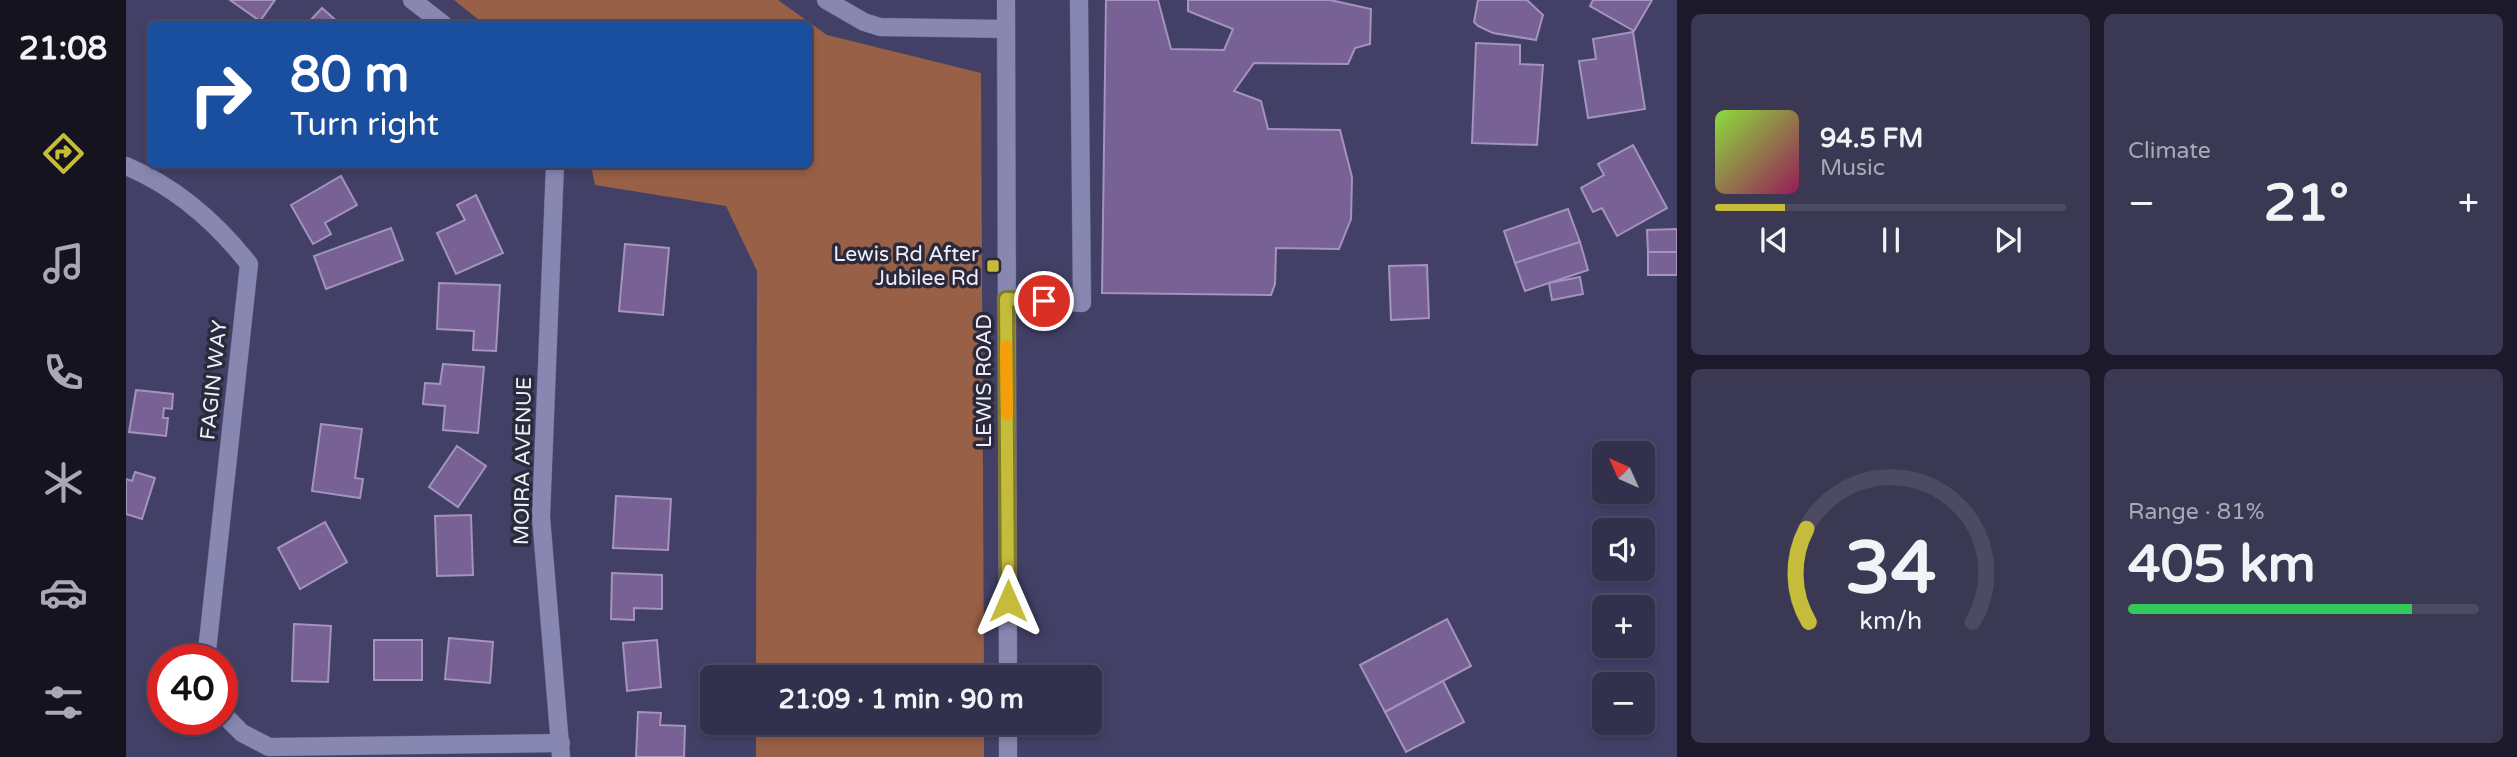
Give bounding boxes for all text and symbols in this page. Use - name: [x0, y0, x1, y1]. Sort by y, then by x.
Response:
- text: 21:08: [19, 30, 107, 68]
- text: 80 m: [290, 46, 409, 105]
- icon: right: [175, 49, 266, 140]
- text: Turn right: [290, 106, 439, 144]
- text: 94.5 FM: [1820, 123, 1923, 154]
- icon: directions: [39, 129, 88, 178]
- text: Climate: [2128, 137, 2211, 165]
- text: Music: [1820, 154, 1885, 182]
- text: 21°: [2264, 172, 2349, 235]
- text: −: [2128, 181, 2155, 227]
- text: +: [2458, 181, 2479, 227]
- icon: previous: [1755, 221, 1793, 259]
- icon: pause: [1872, 221, 1910, 259]
- icon: next: [1989, 221, 2027, 259]
- icon: music: [39, 239, 88, 288]
- place label: Lewis Rd After Jubilee Rd: [833, 242, 979, 291]
- marker: Lewis Rd After Jubilee Rd: [985, 258, 1001, 274]
- pin: [1014, 271, 1074, 331]
- icon: arrive: [1025, 282, 1063, 320]
- street label: LEWIS ROAD: [972, 314, 997, 448]
- street label: FAGIN WAY: [195, 319, 233, 441]
- icon: phone: [39, 348, 88, 397]
- street label: MOIRA AVENUE: [509, 377, 537, 545]
- north arrow: [1592, 441, 1656, 504]
- map controls: [1592, 441, 1655, 735]
- icon: climate: [39, 458, 88, 507]
- text: Range · 81%: [2128, 498, 2264, 526]
- button: sound: [1592, 518, 1655, 581]
- text: 34: [1845, 525, 1936, 613]
- text: 405 km: [2128, 533, 2316, 596]
- position arrow: [971, 564, 1045, 638]
- icon: car: [39, 568, 88, 617]
- button: +: [1592, 595, 1655, 658]
- text: km/h: [1859, 606, 1922, 636]
- speed limit sign: 40: [147, 644, 238, 735]
- button: −: [1592, 672, 1655, 735]
- icon: filters: [39, 678, 88, 727]
- text: 21:09 · 1 min · 90 m: [778, 684, 1024, 715]

